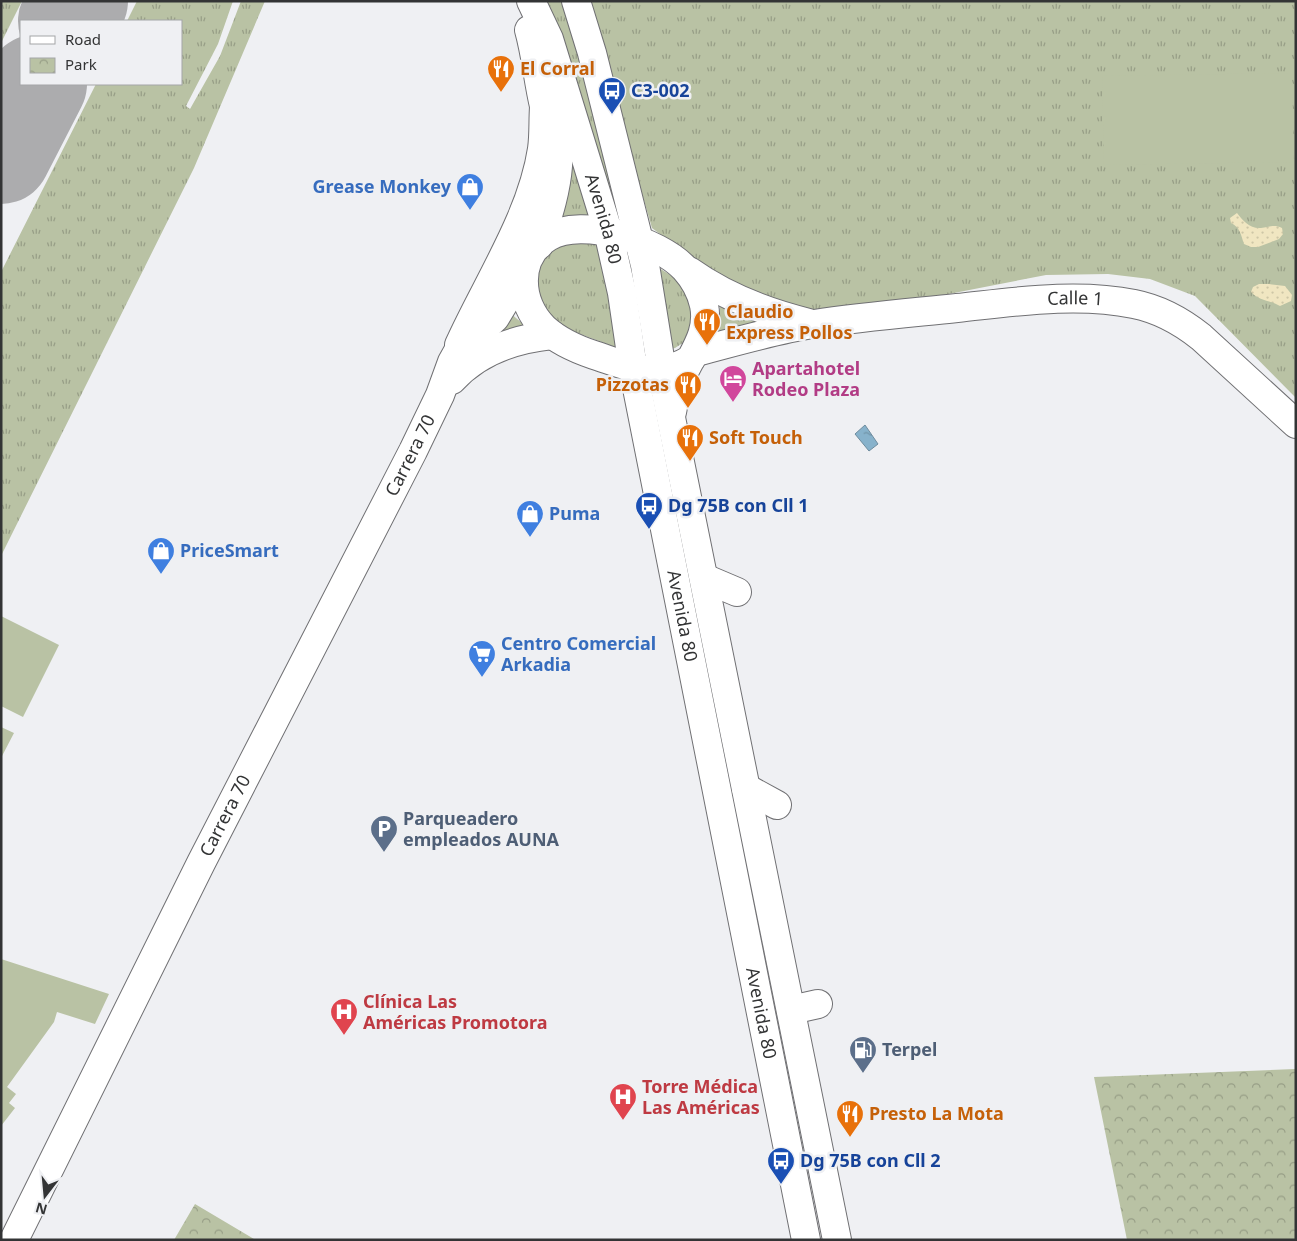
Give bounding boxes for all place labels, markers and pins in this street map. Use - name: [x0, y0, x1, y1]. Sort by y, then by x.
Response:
- restaurant icon: El Corral: [486, 54, 516, 93]
- place label: El Corral: [520, 56, 595, 80]
- bus stop icon: C3-002: [597, 76, 627, 115]
- place label: C3-002: [631, 78, 690, 102]
- shop icon: Grease Monkey: [455, 172, 485, 211]
- place label: Grease Monkey: [313, 174, 452, 198]
- place label: Claudio Express Pollos: [726, 299, 853, 344]
- restaurant icon: Claudio Express Pollos: [692, 307, 722, 346]
- place label: Apartahotel Rodeo Plaza: [752, 356, 860, 401]
- hotel icon: Apartahotel Rodeo Plaza: [718, 364, 748, 403]
- restaurant icon: Pizzotas: [673, 370, 703, 409]
- place label: Pizzotas: [596, 372, 669, 396]
- restaurant icon: Soft Touch: [675, 423, 705, 462]
- place label: Soft Touch: [709, 425, 803, 449]
- bus stop icon: Dg 75B con Cll 1: [634, 491, 664, 530]
- place label: Dg 75B con Cll 1: [668, 493, 809, 517]
- shop icon: Puma: [515, 499, 545, 538]
- place label: Puma: [549, 501, 600, 525]
- shop icon: PriceSmart: [146, 536, 176, 575]
- place label: PriceSmart: [180, 538, 279, 562]
- place label: Centro Comercial Arkadia: [501, 631, 656, 676]
- supermarket icon: Centro Comercial Arkadia: [467, 639, 497, 678]
- place label: Parqueadero empleados AUNA: [403, 806, 560, 851]
- parking icon: Parqueadero empleados AUNA: [369, 814, 399, 853]
- place label: Clínica Las Américas Promotora: [363, 989, 547, 1034]
- hospital icon: Clínica Las Américas Promotora: [329, 997, 359, 1036]
- fuel station icon: Terpel: [848, 1035, 878, 1074]
- place label: Terpel: [882, 1037, 937, 1061]
- place label: Torre Médica Las Américas: [642, 1074, 760, 1119]
- hospital icon: Torre Médica Las Américas: [608, 1082, 638, 1121]
- restaurant icon: Presto La Mota: [835, 1099, 865, 1138]
- place label: Presto La Mota: [869, 1101, 1004, 1125]
- bus stop icon: Dg 75B con Cll 2: [766, 1146, 796, 1185]
- place label: Dg 75B con Cll 2: [800, 1148, 941, 1172]

